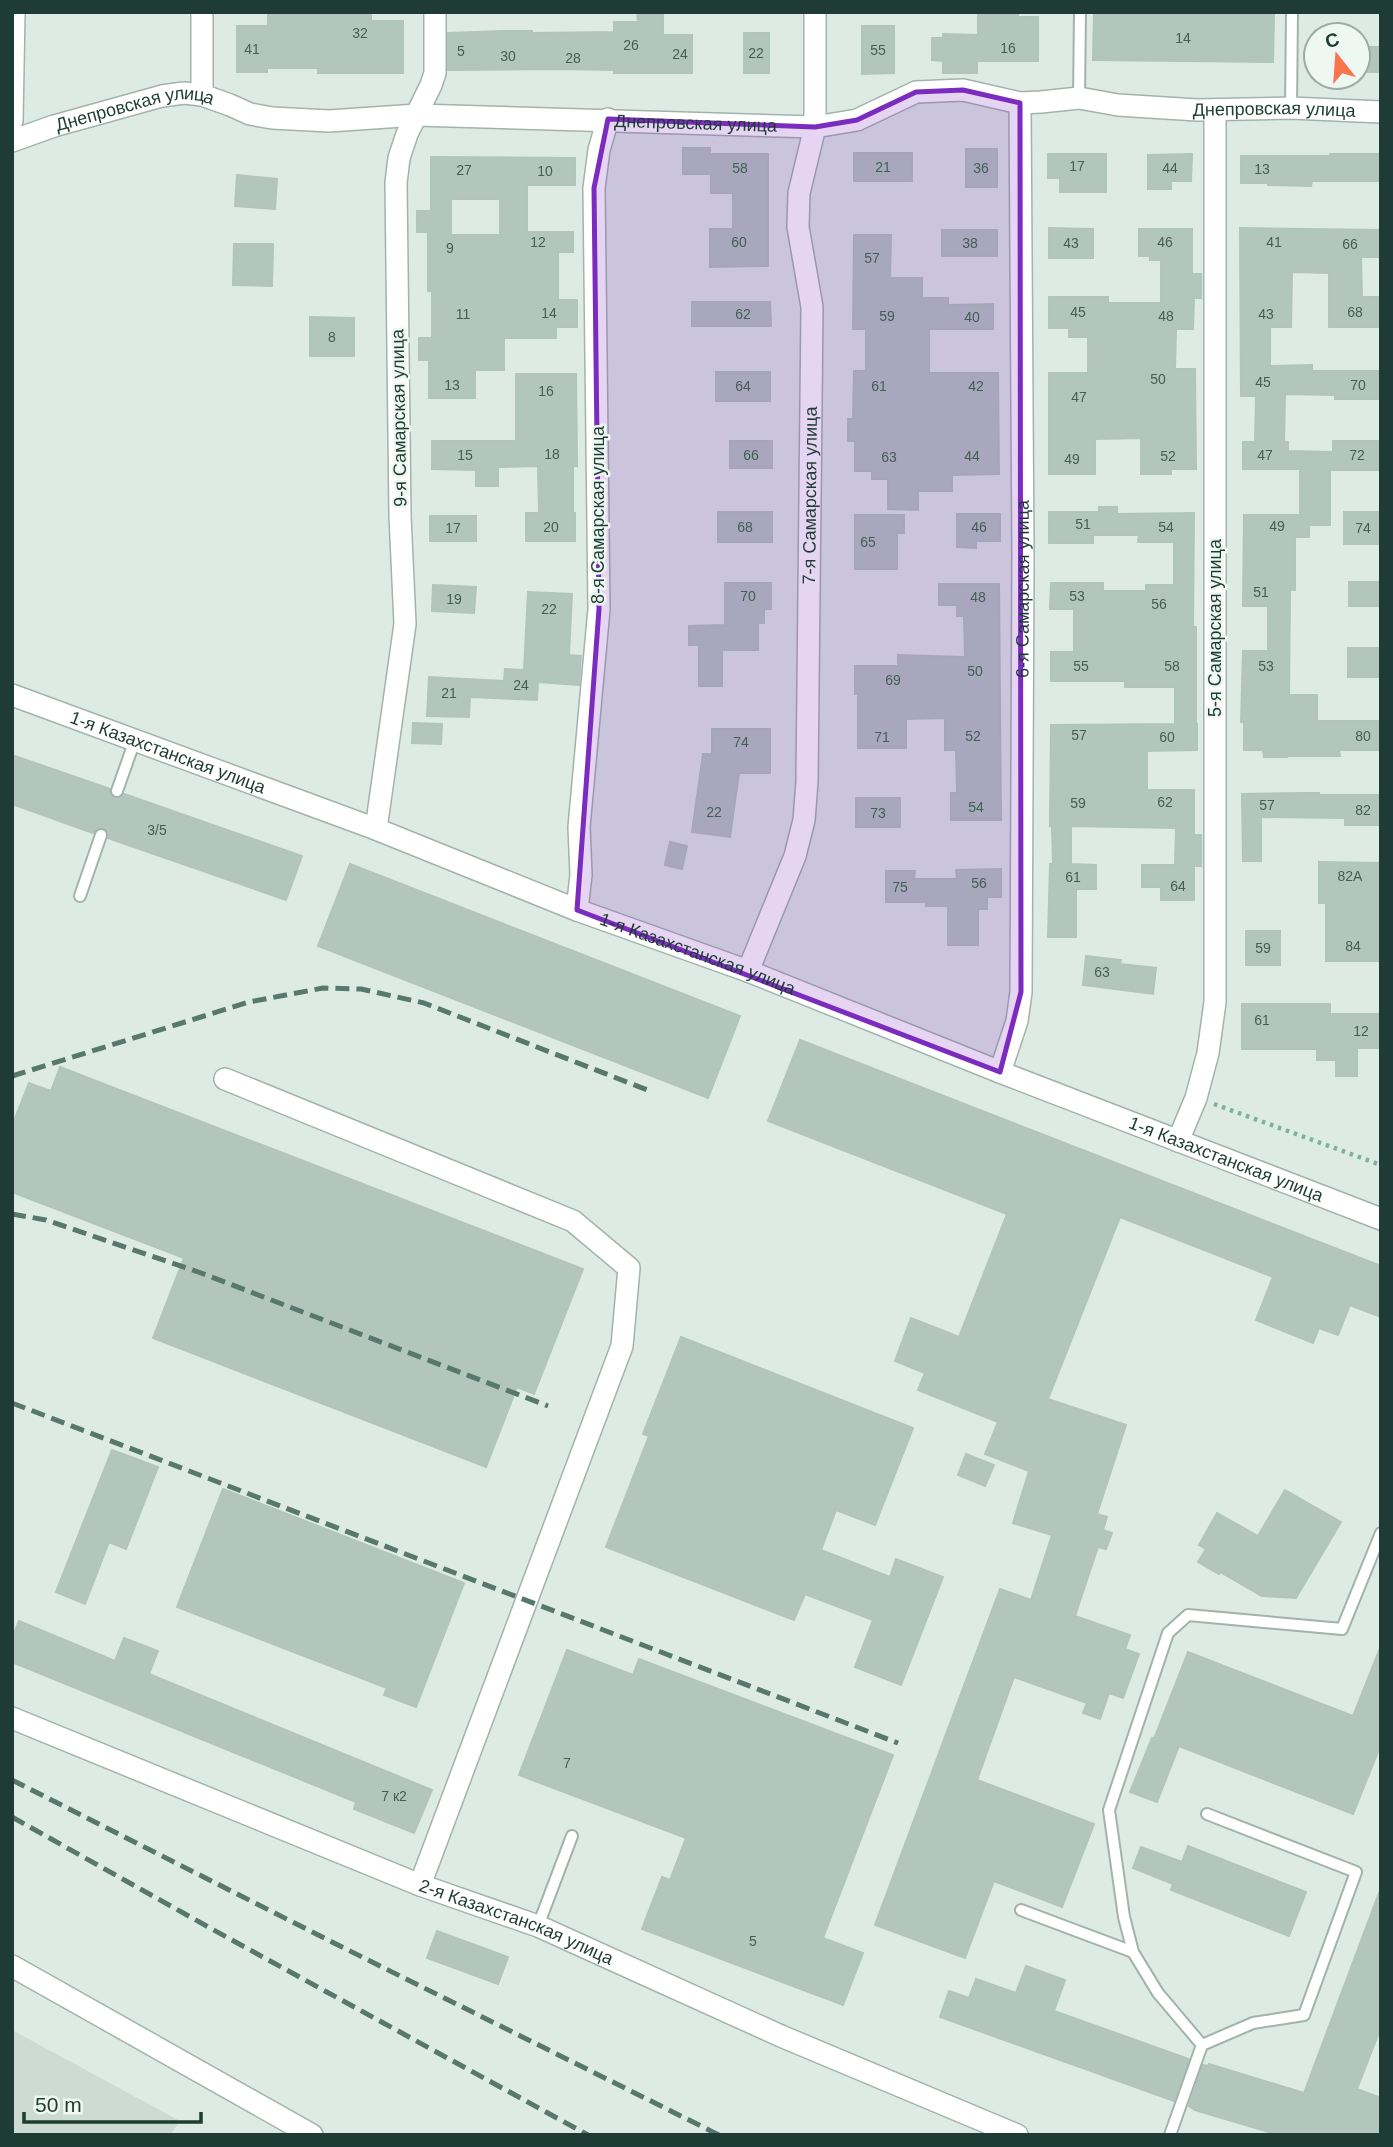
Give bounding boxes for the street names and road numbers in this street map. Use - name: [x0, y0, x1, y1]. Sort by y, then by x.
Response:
- street label: Днепровская улица: [53, 83, 218, 135]
- street label: Днепровская улица: [1192, 98, 1357, 121]
- street label: Днепровская улица: [614, 111, 778, 136]
- street label: 9-я Самарская улица: [387, 328, 411, 507]
- street label: 7-я Самарская улица: [799, 405, 821, 585]
- street label: 8-я Самарская улица: [588, 425, 608, 604]
- street label: 6-я Самарская улица: [1012, 499, 1033, 678]
- street label: 5-я Самарская улица: [1205, 538, 1225, 717]
- street label: 1-я Казахстанская улица: [67, 707, 269, 798]
- street label: 1-я Казахстанская улица: [597, 909, 799, 999]
- street label: 1-я Казахстанская улица: [1126, 1113, 1327, 1206]
- street label: 2-я Казахстанская улица: [416, 1875, 617, 1969]

